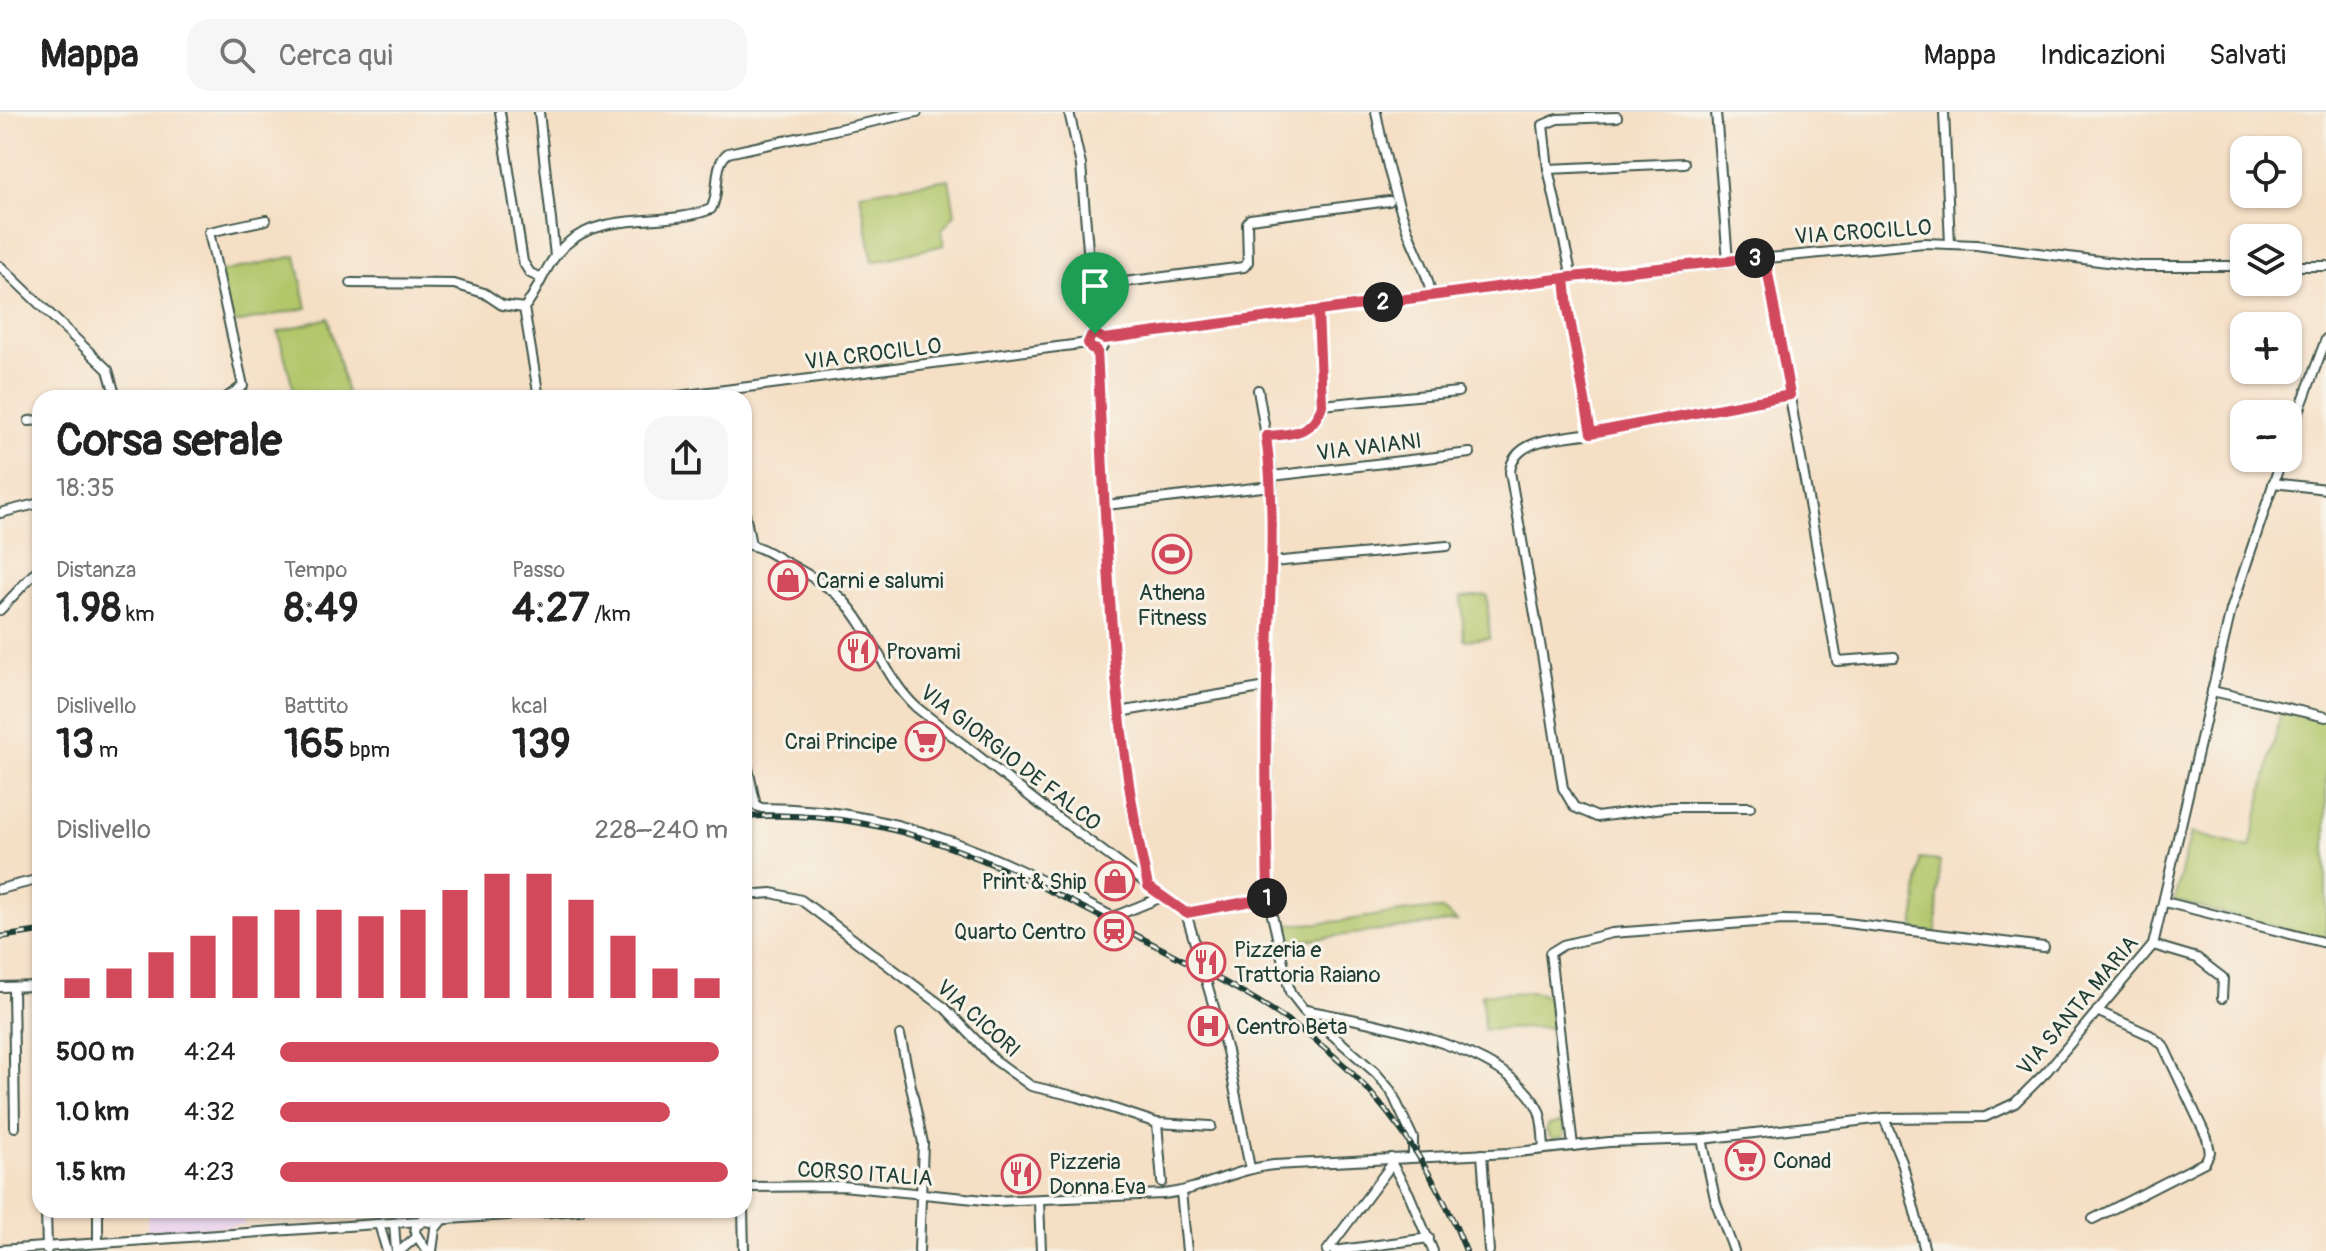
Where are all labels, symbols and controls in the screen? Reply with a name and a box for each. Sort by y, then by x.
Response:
search box [187,19,747,91]
text: Mappa [40,31,139,79]
icon: search [215,33,259,77]
text: Cerca qui [279,37,393,74]
text: Mappa [1923,38,1996,73]
text: Indicazioni [2040,38,2165,73]
text: Salvati [2209,38,2286,73]
map controls [2230,136,2302,472]
button: locate [2230,136,2302,208]
street label: VIA CROCILLO [1794,213,1933,251]
button: layers [2230,224,2302,296]
pin: 3 [1735,238,1775,278]
text: 3 [1749,244,1761,272]
pin [1061,252,1129,334]
icon: arrive [1073,264,1117,308]
pin: 2 [1363,282,1403,322]
text: 2 [1377,288,1389,316]
button: + [2230,312,2302,384]
street label: VIA CROCILLO [803,332,943,376]
button: − [2230,400,2302,472]
text: Corsa serale [56,414,282,469]
button: share [644,416,728,500]
street label: VIA VAIANI [1315,427,1423,467]
text: 18:35 [56,472,115,504]
sports icon: Athena Fitness [1151,533,1193,575]
text: Distanza [56,556,136,584]
text: Tempo [284,556,347,584]
text: Passo [512,556,565,584]
shop icon: Carni e salumi [767,559,809,601]
place label: Carni e salumi [816,567,944,595]
place label: Athena Fitness [1138,579,1207,632]
text: 1.98 [56,584,121,633]
text: 8:49 [284,584,359,633]
text: 4:27 [512,584,589,633]
text: km [121,600,155,628]
text: /km [589,600,631,628]
restaurant icon: Provami [837,630,879,672]
place label: Provami [886,638,961,666]
street label: VIA GIORGIO DE FALCO [914,678,1107,837]
text: Dislivello [56,692,136,720]
text: Battito [284,692,348,720]
text: kcal [512,692,548,720]
text: 13 [56,720,94,769]
text: 165 [284,720,345,769]
text: 139 [512,720,571,769]
supermarket icon: Crai Principe [904,720,946,762]
place label: Crai Principe [785,728,897,756]
text: m [94,736,118,764]
text: bpm [345,736,390,764]
text: Dislivello [56,814,151,846]
text: 228–240 m [594,814,728,846]
shop icon: Print & Ship [1094,860,1136,902]
place label: Print & Ship [982,868,1087,896]
pin: 1 [1247,878,1287,918]
text: 1 [1263,884,1271,912]
station icon: Quarto Centro [1093,910,1135,952]
place label: Quarto Centro [954,918,1086,946]
street label: VIA SANTA MARIA [2011,930,2145,1081]
place label: Pizzeria e Trattoria Raiano [1234,936,1381,989]
restaurant icon: Pizzeria e Trattoria Raiano [1185,941,1227,983]
street label: VIA CICORI [930,974,1026,1064]
hospital icon: Centro Beta [1187,1005,1229,1047]
place label: Centro Beta [1236,1013,1347,1041]
text: 500 m [56,1036,134,1068]
text: 4:24 [184,1036,236,1068]
text: 1.0 km [56,1096,129,1128]
text: 4:32 [184,1096,235,1128]
supermarket icon: Conad [1724,1139,1766,1181]
place label: Conad [1773,1147,1832,1175]
place label: Pizzeria Donna Eva [1049,1148,1146,1201]
restaurant icon: Pizzeria Donna Eva [1000,1153,1042,1195]
street label: CORSO ITALIA [796,1155,934,1193]
text: 1.5 km [56,1156,126,1188]
text: 4:23 [184,1156,234,1188]

